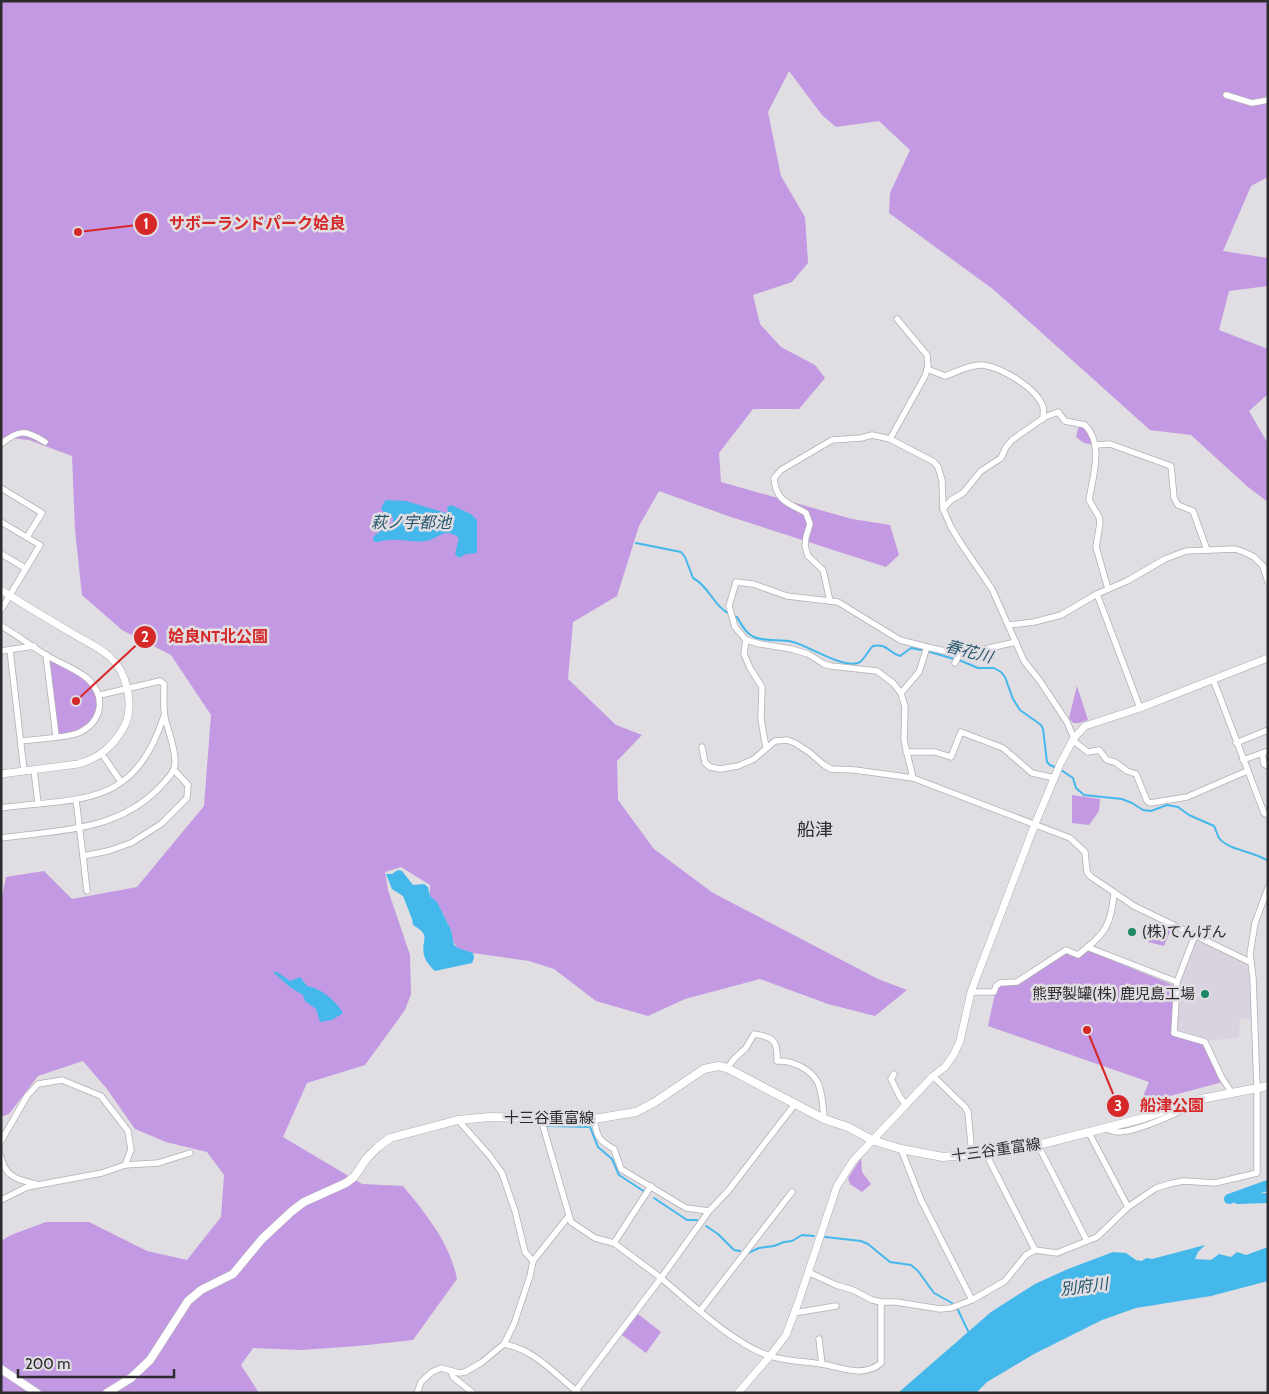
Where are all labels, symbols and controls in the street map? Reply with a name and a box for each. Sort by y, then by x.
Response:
callout: サボーランドパーク姶良 [134,208,355,239]
text: サボーランドパーク姶良 [169,214,345,233]
text: 1 [143,215,149,233]
water label: 萩ノ宇都池 [371,513,453,532]
callout: 姶良NT北公園 [133,621,278,652]
text: 姶良NT北公園 [168,627,268,646]
text: 2 [141,628,149,646]
water label: 春花川 [943,636,996,667]
district label: 船津 [797,819,833,841]
place label: (株)てんげん [1142,923,1226,941]
marker: (株)てんげん [1126,926,1138,938]
place label: 熊野製罐(株) 鹿児島工場 [1032,985,1195,1003]
marker: 熊野製罐(株) 鹿児島工場 [1199,988,1211,1000]
callout: 船津公園 [1105,1090,1214,1121]
text: 船津公園 [1140,1096,1204,1115]
text: 3 [1114,1097,1122,1115]
street label: 十三谷重富線 [504,1109,594,1127]
street label: 十三谷重富線 [950,1135,1042,1165]
water label: 別府川 [1059,1274,1111,1299]
scale bar [18,1346,174,1378]
text: 200 m [25,1355,70,1373]

